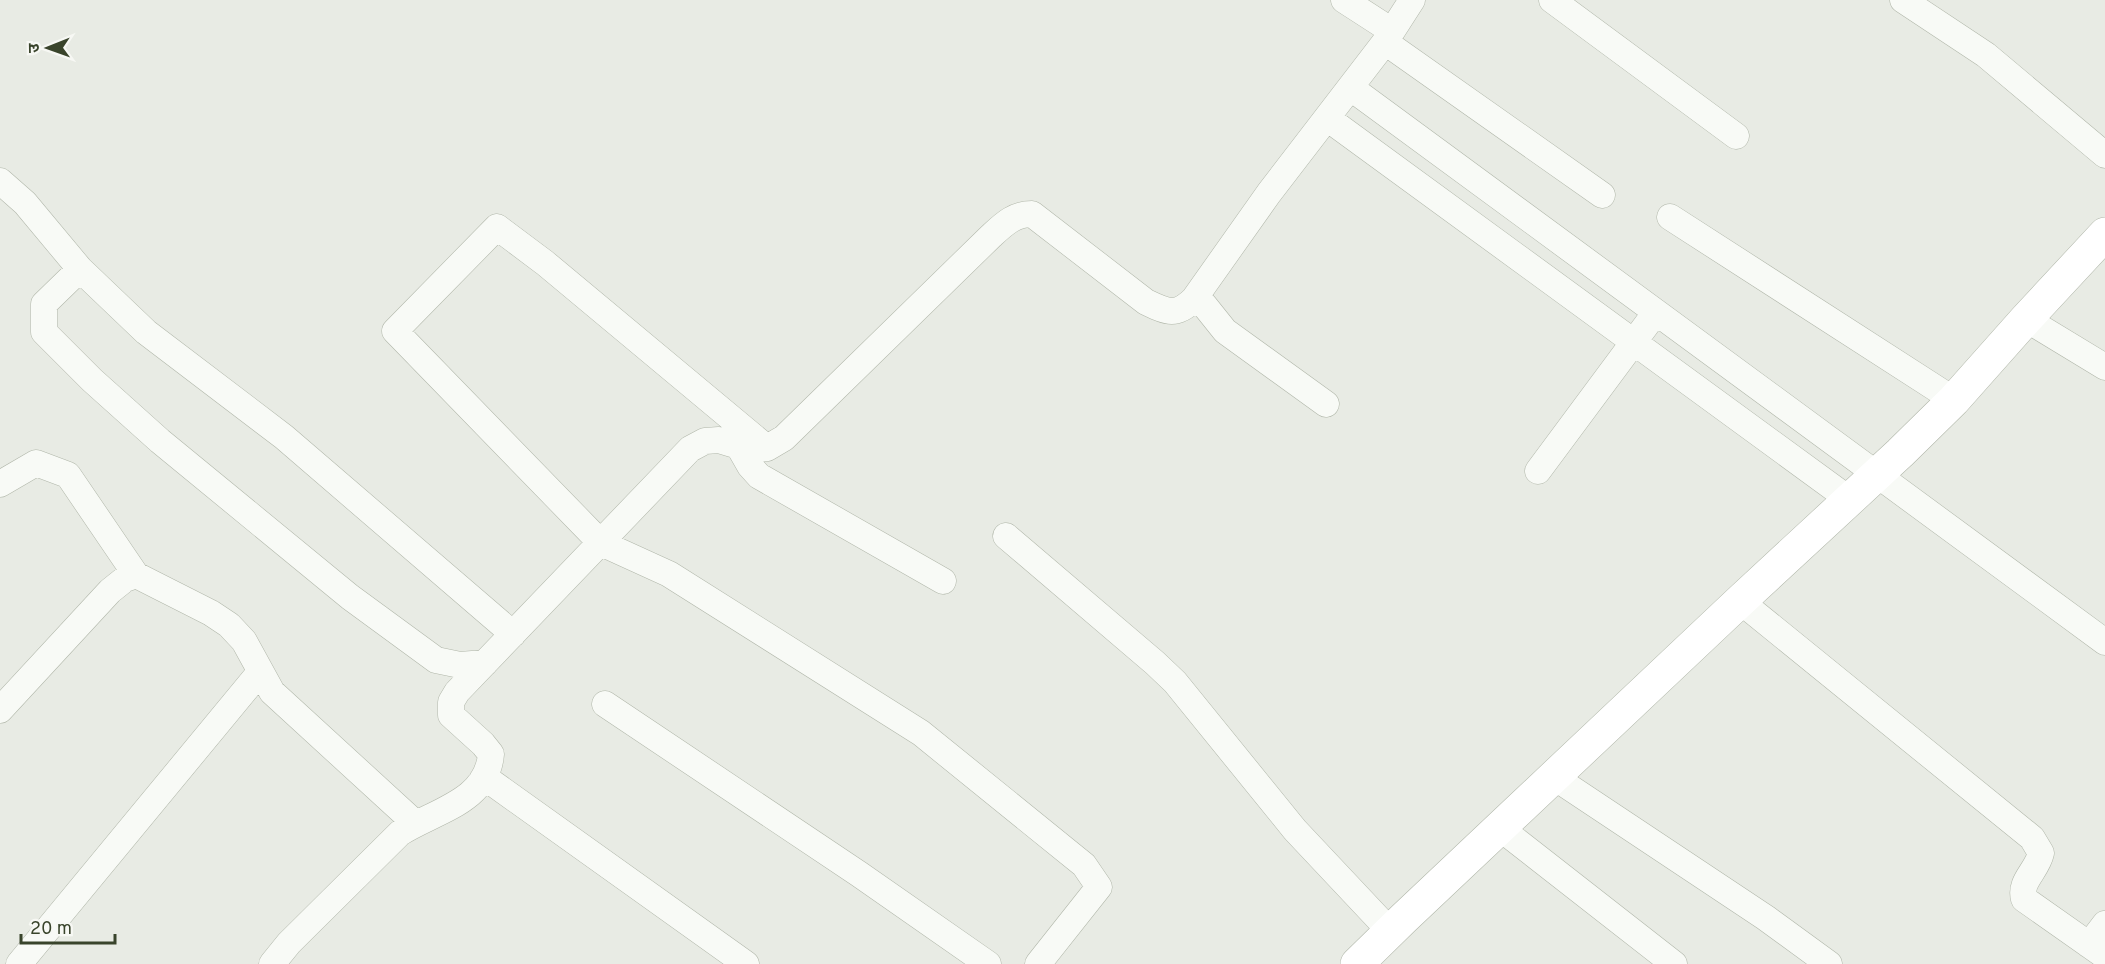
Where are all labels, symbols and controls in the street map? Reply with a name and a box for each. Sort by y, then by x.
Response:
north arrow [18,18,78,78]
text: उ [25,43,45,53]
scale bar [21,907,116,945]
text: 20 m [30,918,72,941]

